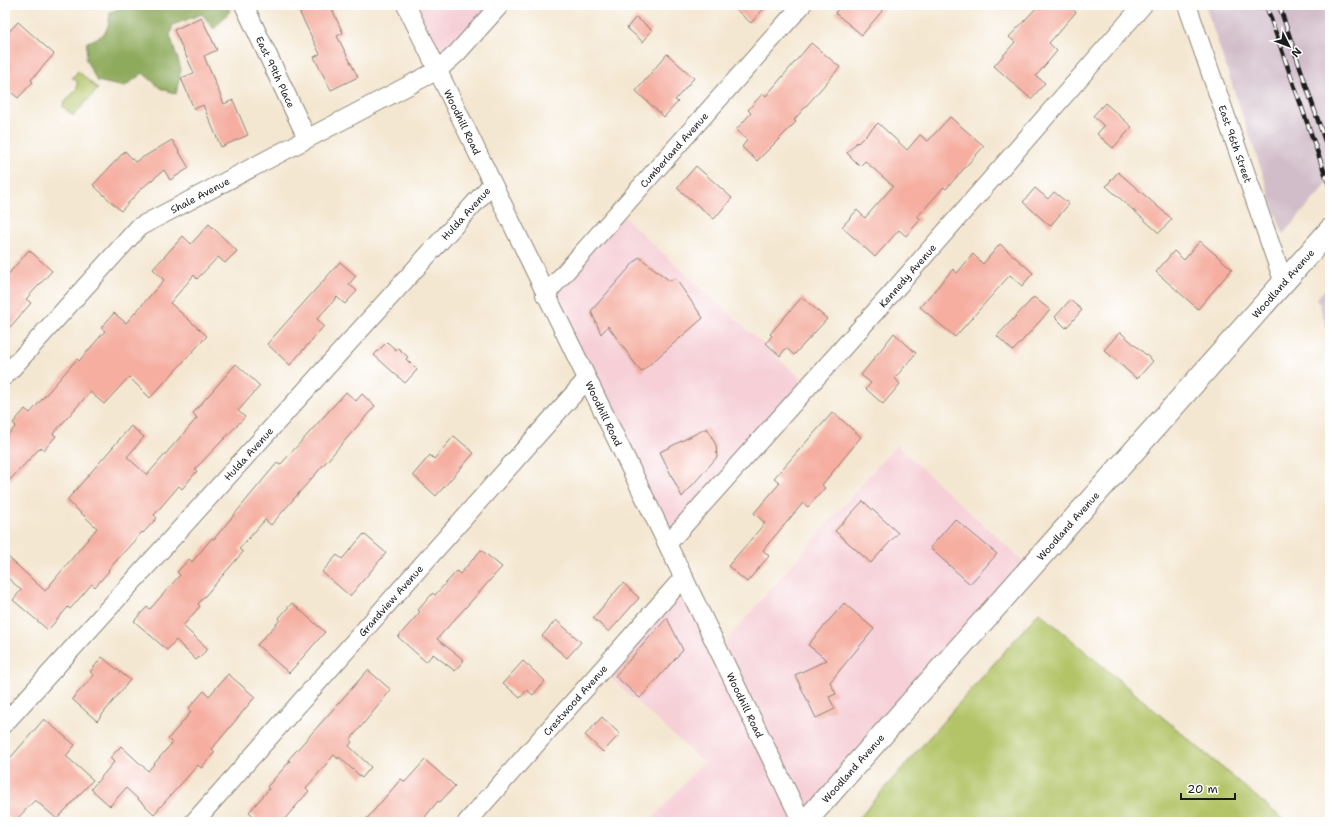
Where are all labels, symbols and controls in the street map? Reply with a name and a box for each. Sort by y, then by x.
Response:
north arrow [1269,26,1309,66]
street label: East 99th Place [253,34,298,110]
text: N [1287,44,1305,61]
street label: Woodhill Road [441,87,484,158]
street label: East 96th Street [1215,103,1255,185]
street label: Cumberland Avenue [637,109,711,191]
street label: Shale Avenue [168,174,232,216]
street label: Hulda Avenue [439,184,494,243]
street label: Kennedy Avenue [876,241,939,310]
street label: Woodland Avenue [1249,246,1317,321]
street label: Woodhill Road [582,379,625,449]
street label: Hulda Avenue [221,424,276,483]
street label: Woodland Avenue [1034,489,1102,563]
street label: Grandview Avenue [356,562,426,639]
street label: Crestwood Avenue [541,662,610,738]
street label: Woodhill Road [724,670,767,741]
street label: Woodland Avenue [819,731,887,806]
scale bar [1181,775,1235,801]
text: 20 m [1187,781,1218,797]

